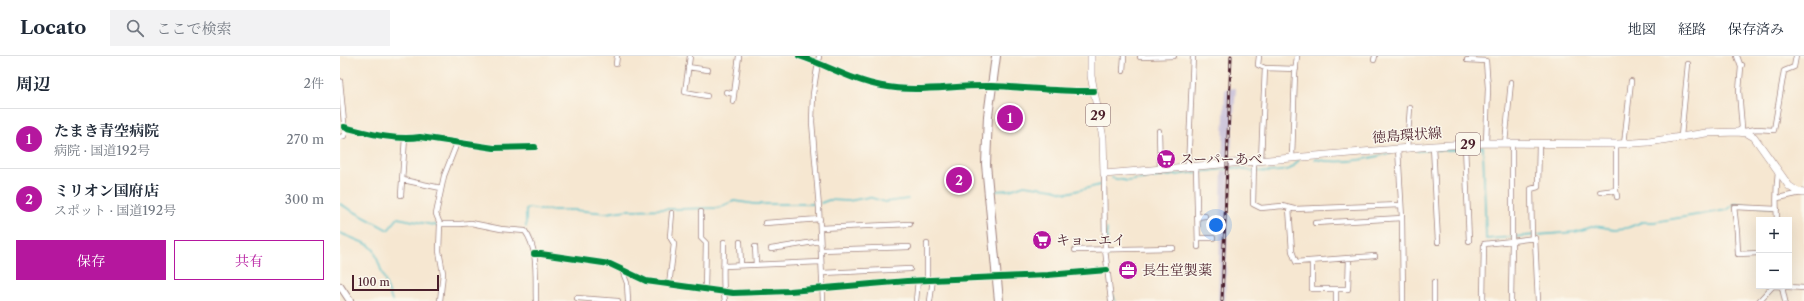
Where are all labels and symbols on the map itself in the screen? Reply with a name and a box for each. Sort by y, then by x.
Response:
pin: 1 [997,103,1023,133]
road number: 29 [1086,104,1110,126]
street label: 徳島環状線 [1371,124,1443,146]
road number: 29 [1456,133,1480,155]
supermarket icon: スーパーあべ [1155,148,1177,170]
place label: スーパーあべ [1180,150,1263,168]
pin: 2 [946,165,972,195]
your location [1206,215,1226,235]
supermarket icon: キョーエイ [1031,229,1053,251]
place label: キョーエイ [1056,231,1126,249]
office icon: 長生堂製薬 [1117,259,1139,281]
place label: 長生堂製薬 [1142,261,1212,279]
scale bar [352,273,439,292]

